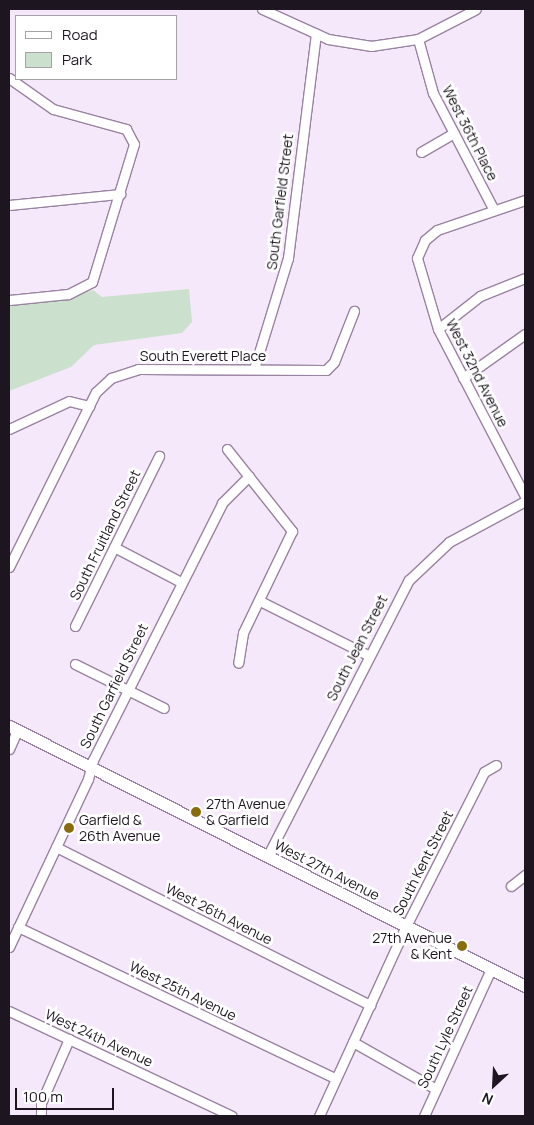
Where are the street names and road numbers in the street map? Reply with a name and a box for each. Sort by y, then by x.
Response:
street label: West 36th Place [439,83,501,183]
street label: South Garfield Street [263,133,297,271]
street label: West 32nd Avenue [442,316,512,430]
street label: South Everett Place [140,348,266,364]
street label: South Fruitland Street [66,467,144,603]
street label: South Jean Street [323,592,391,704]
street label: South Garfield Street [76,621,152,751]
street label: South Kent Street [389,808,457,918]
street label: West 27th Avenue [272,836,382,904]
street label: West 26th Avenue [163,880,275,948]
street label: West 25th Avenue [127,958,239,1024]
street label: South Lyle Street [414,983,476,1091]
street label: West 24th Avenue [43,1006,155,1070]

